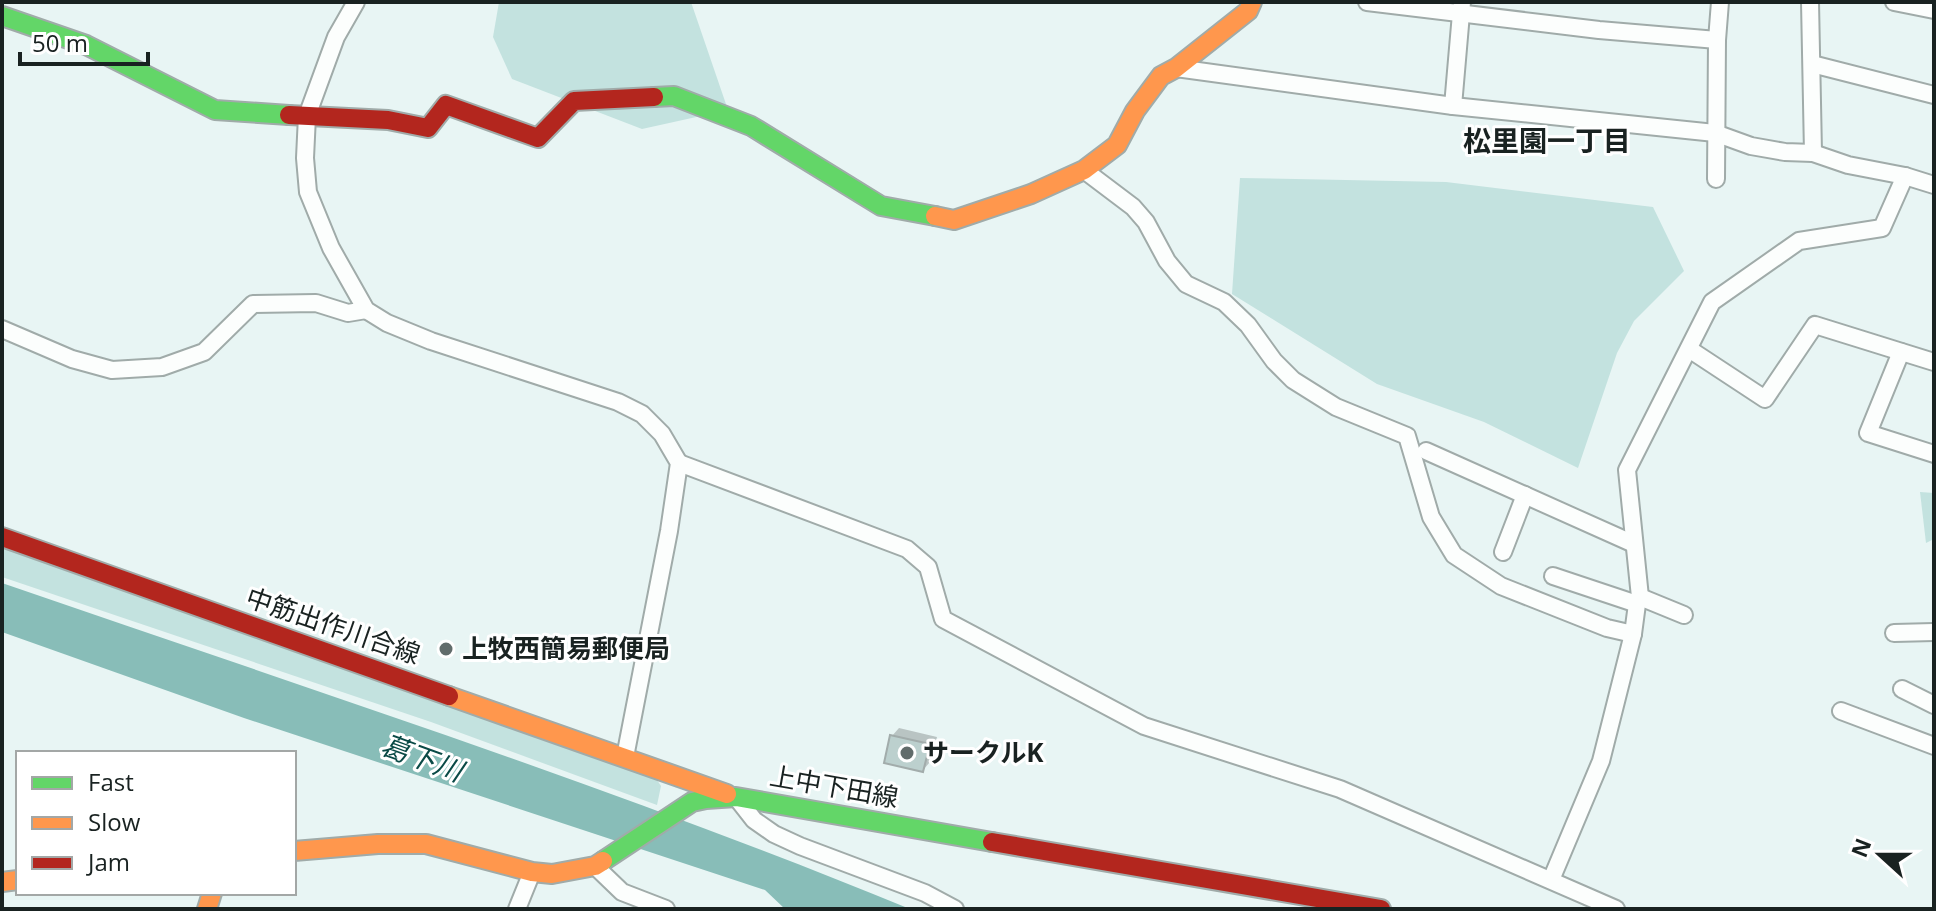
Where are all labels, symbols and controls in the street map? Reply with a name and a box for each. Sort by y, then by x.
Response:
scale bar [20,16,148,66]
text: 50 m [32,26,88,59]
district label: 松里園一丁目 [1463,121,1631,159]
street label: 中筋出作川合線 [241,578,425,672]
place label: 上牧西簡易郵便局 [462,630,670,666]
marker: 上牧西簡易郵便局 [437,640,455,658]
water label: 葛下川 [376,725,471,790]
place label: サークルK [923,734,1044,770]
marker: サークルK [898,744,916,762]
legend [16,751,296,895]
street label: 上中下田線 [767,757,901,815]
text: Fast [88,765,134,798]
text: Slow [88,805,141,838]
north arrow [1840,815,1920,895]
text: N [1843,834,1878,861]
text: Jam [86,845,130,878]

